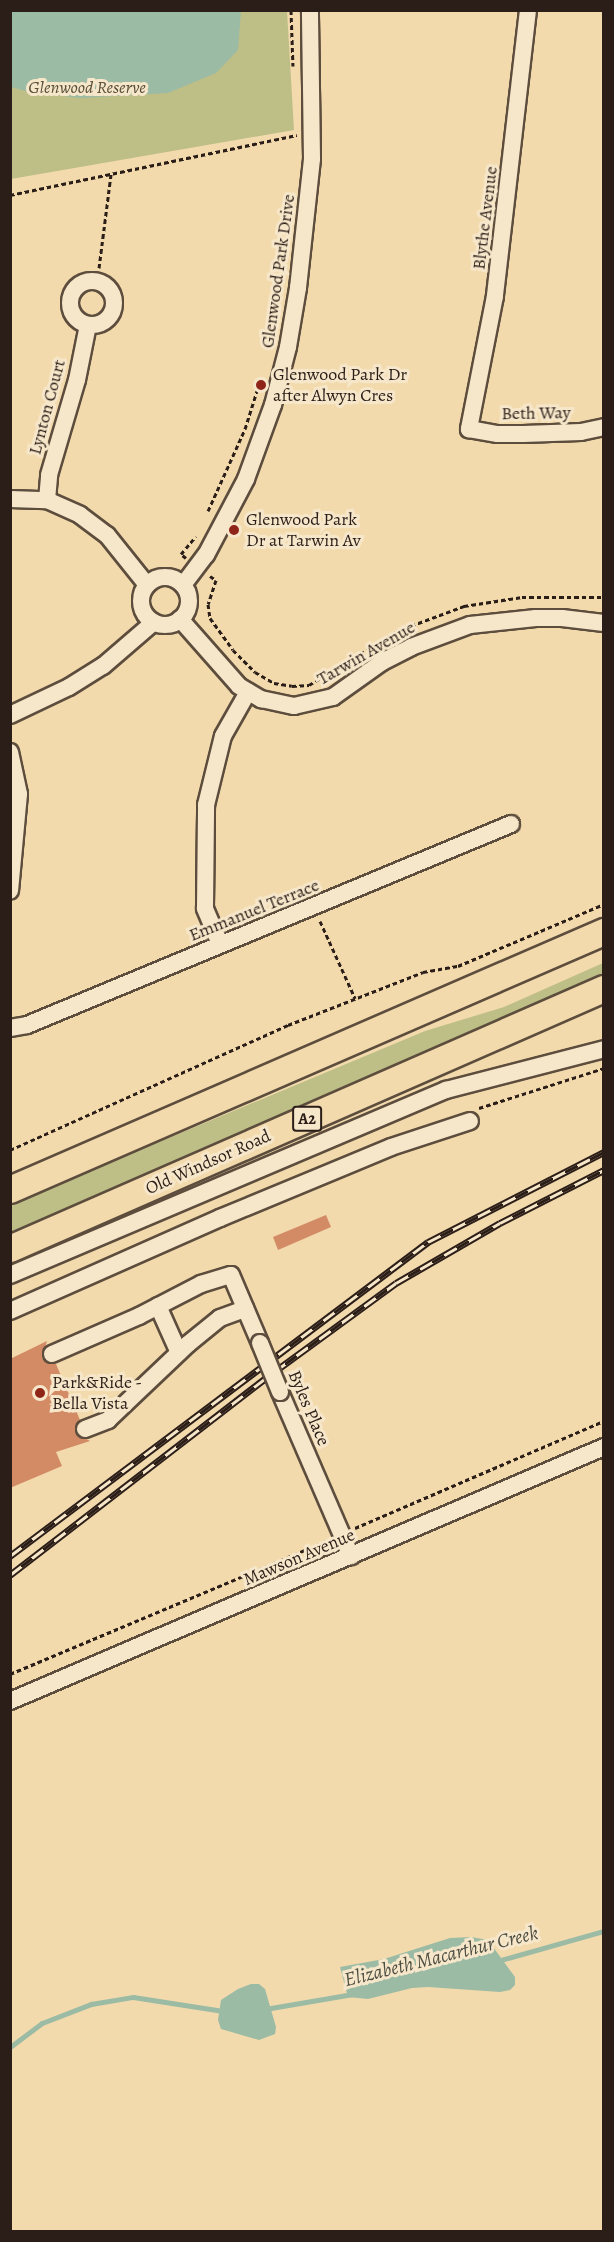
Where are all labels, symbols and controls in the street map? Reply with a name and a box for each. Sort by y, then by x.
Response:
park label: Glenwood Reserve [28,76,146,98]
street label: Blythe Avenue [468,165,502,271]
street label: Glenwood Park Drive [257,193,299,349]
street label: Lynton Court [24,357,70,457]
place label: Glenwood Park Dr after Alwyn Cres [273,364,407,406]
marker: Glenwood Park Dr after Alwyn Cres [254,378,268,392]
street label: Beth Way [501,402,571,424]
place label: Glenwood Park Dr at Tarwin Av [246,509,361,552]
marker: Glenwood Park Dr at Tarwin Av [227,523,241,537]
street label: Tarwin Avenue [313,616,419,690]
street label: Emmanuel Terrace [186,874,322,946]
road number: A2 [292,1106,322,1132]
street label: Old Windsor Road [142,1125,274,1199]
street label: Byles Place [283,1367,335,1449]
place label: Park&Ride - Bella Vista [52,1372,142,1414]
marker: Park&Ride - Bella Vista [33,1386,47,1400]
street label: Mawson Avenue [240,1524,358,1590]
water label: Elizabeth Macarthur Creek [342,1920,540,1992]

